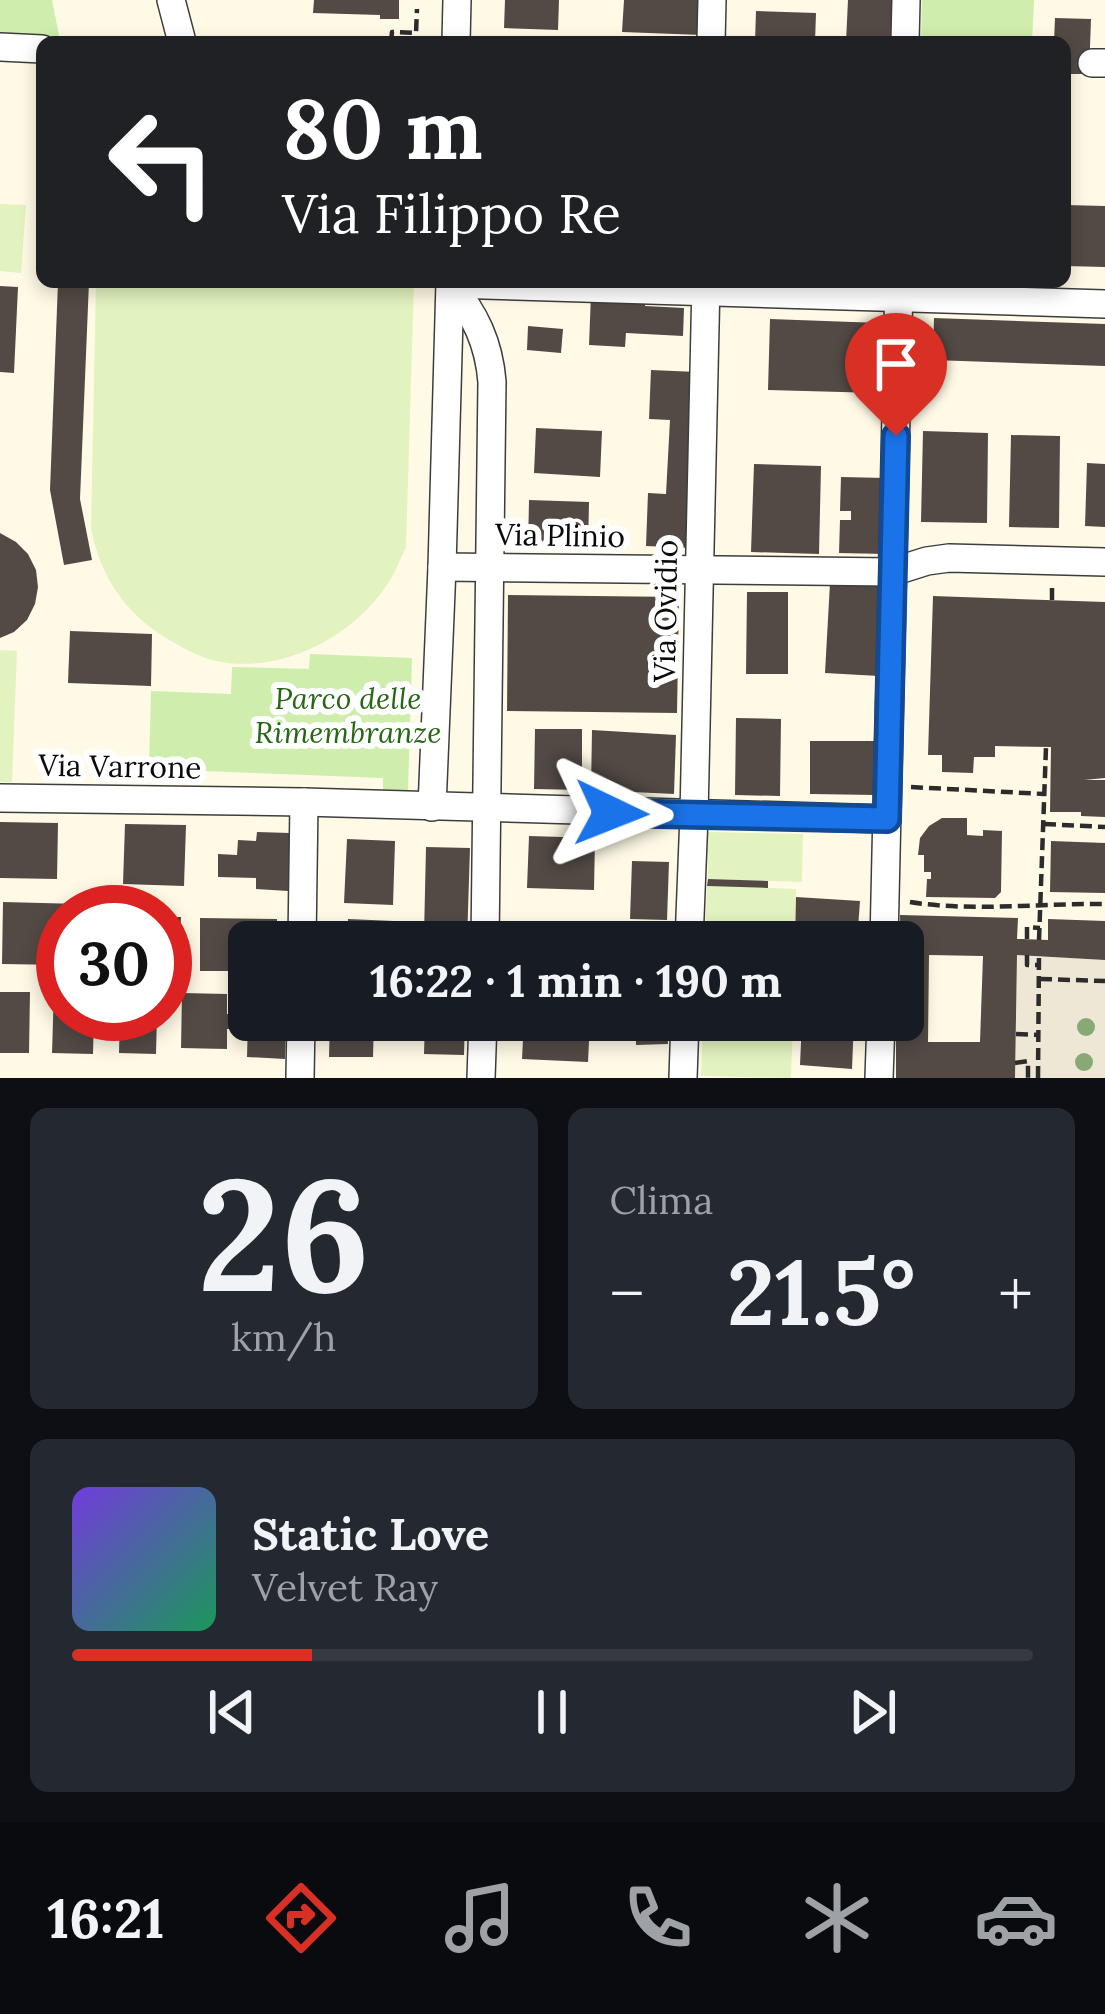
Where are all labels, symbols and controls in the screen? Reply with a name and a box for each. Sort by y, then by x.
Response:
text: 80 m [282,74,483,182]
icon: left [84,84,240,240]
text: Via Filippo Re [282,179,621,248]
pin [845,313,947,436]
icon: arrive [863,331,929,397]
street label: Via Plinio [494,515,625,555]
street label: Via Ovidio [645,540,685,683]
park label: Parco delle Rimembranze [254,679,442,751]
street label: Via Varrone [37,746,202,786]
position arrow [548,750,674,876]
speed limit sign: 30 [36,885,192,1041]
text: 16:22 · 1 min · 190 m [370,952,782,1009]
text: 26 [197,1134,370,1334]
text: Clima [610,1175,713,1225]
text: 21.5° [727,1234,915,1350]
text: − [610,1251,644,1335]
text: + [998,1251,1033,1335]
text: km/h [231,1312,336,1362]
text: Static Love [252,1505,489,1562]
text: Velvet Ray [252,1562,438,1612]
icon: previous [199,1679,265,1745]
icon: pause [519,1679,585,1745]
icon: next [840,1679,906,1745]
icon: directions [259,1876,343,1960]
icon: music [438,1876,522,1960]
icon: phone [616,1876,700,1960]
icon: climate [795,1876,879,1960]
icon: car [974,1876,1058,1960]
text: 16:21 [47,1884,165,1953]

